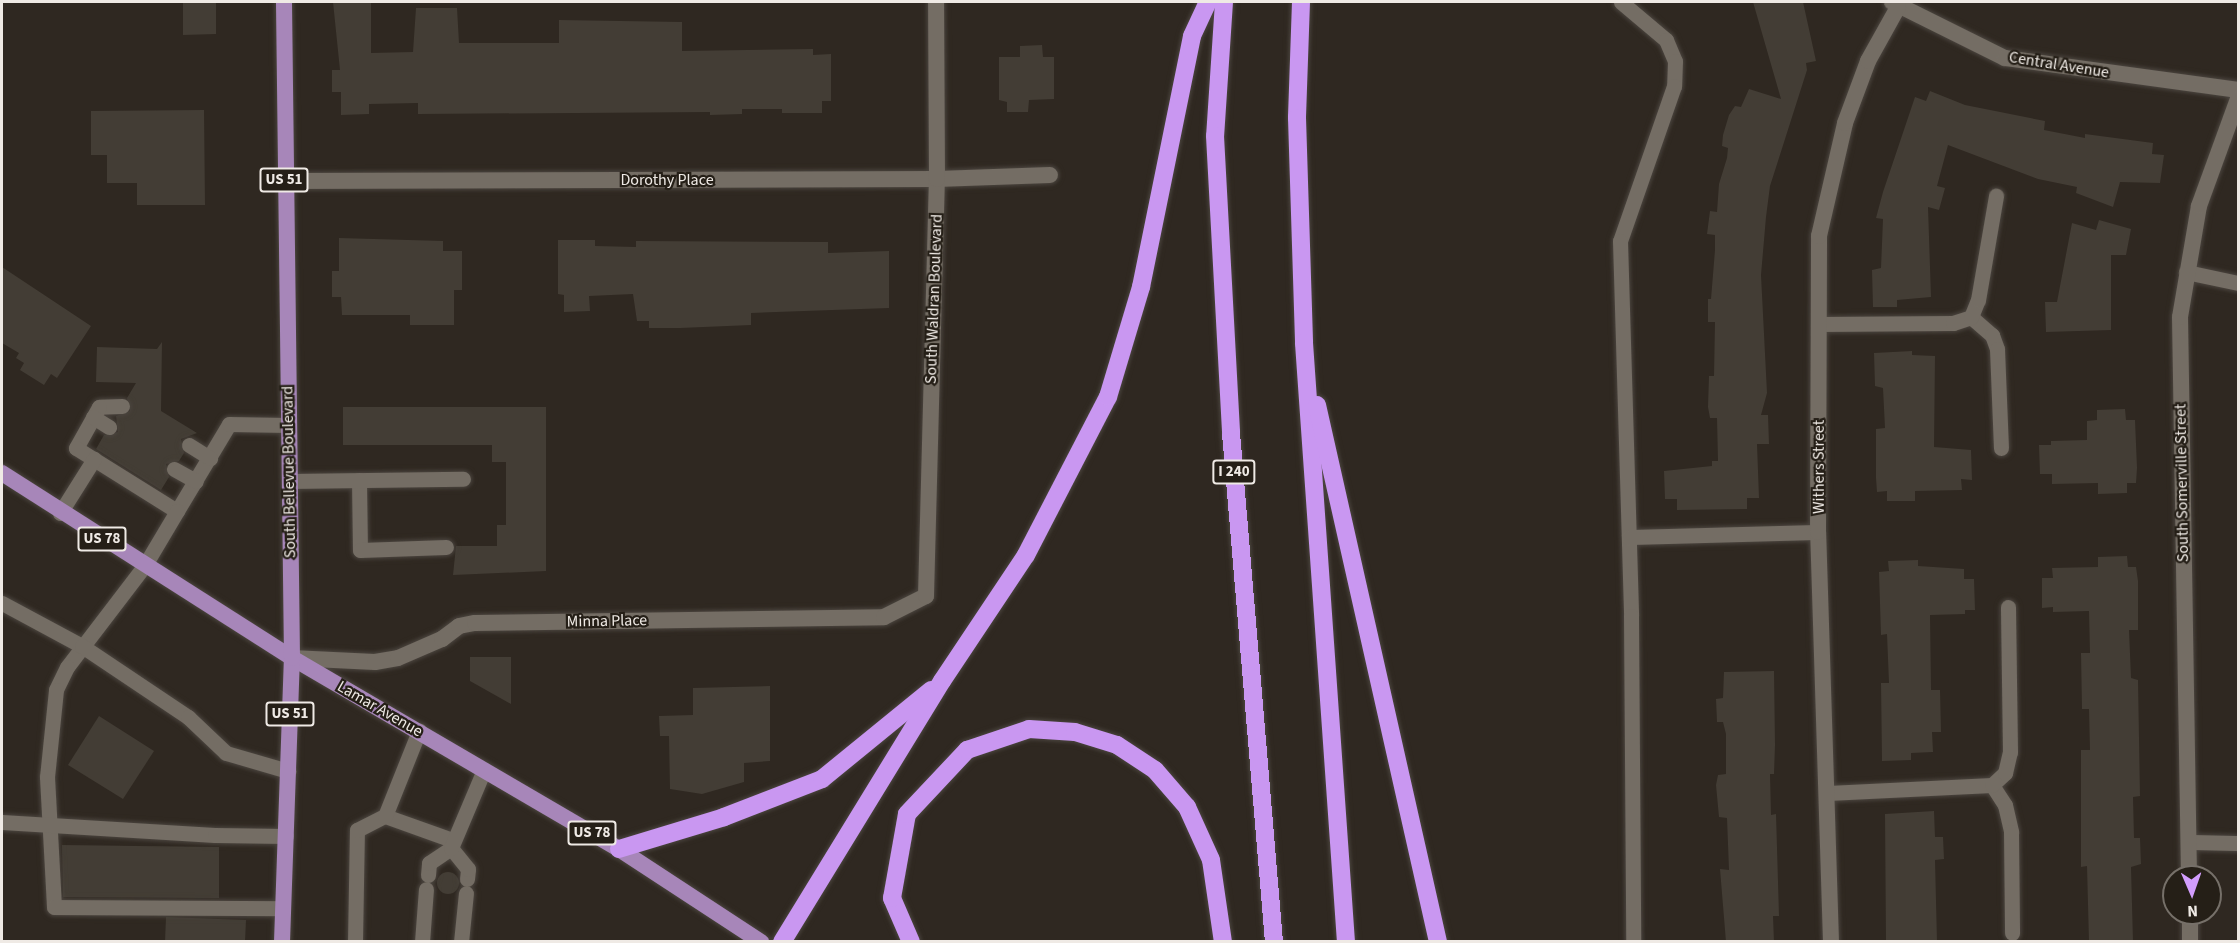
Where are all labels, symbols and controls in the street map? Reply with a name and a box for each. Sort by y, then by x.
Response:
street label: Central Avenue [2008,48,2110,82]
road number: US 51 [258,168,310,192]
street label: Dorothy Place [620,170,714,190]
street label: South Waldran Boulevard [921,214,947,384]
street label: South Bellevue Boulevard [278,386,300,558]
street label: South Somerville Street [2171,404,2193,562]
street label: Withers Street [1809,420,1829,514]
road number: I 240 [1212,460,1256,484]
road number: US 78 [76,527,128,551]
street label: Minna Place [567,611,647,631]
street label: Lamar Avenue [334,677,426,741]
road number: US 51 [264,702,316,726]
road number: US 78 [566,821,618,845]
north arrow [2162,865,2222,925]
text: N [2187,900,2198,922]

